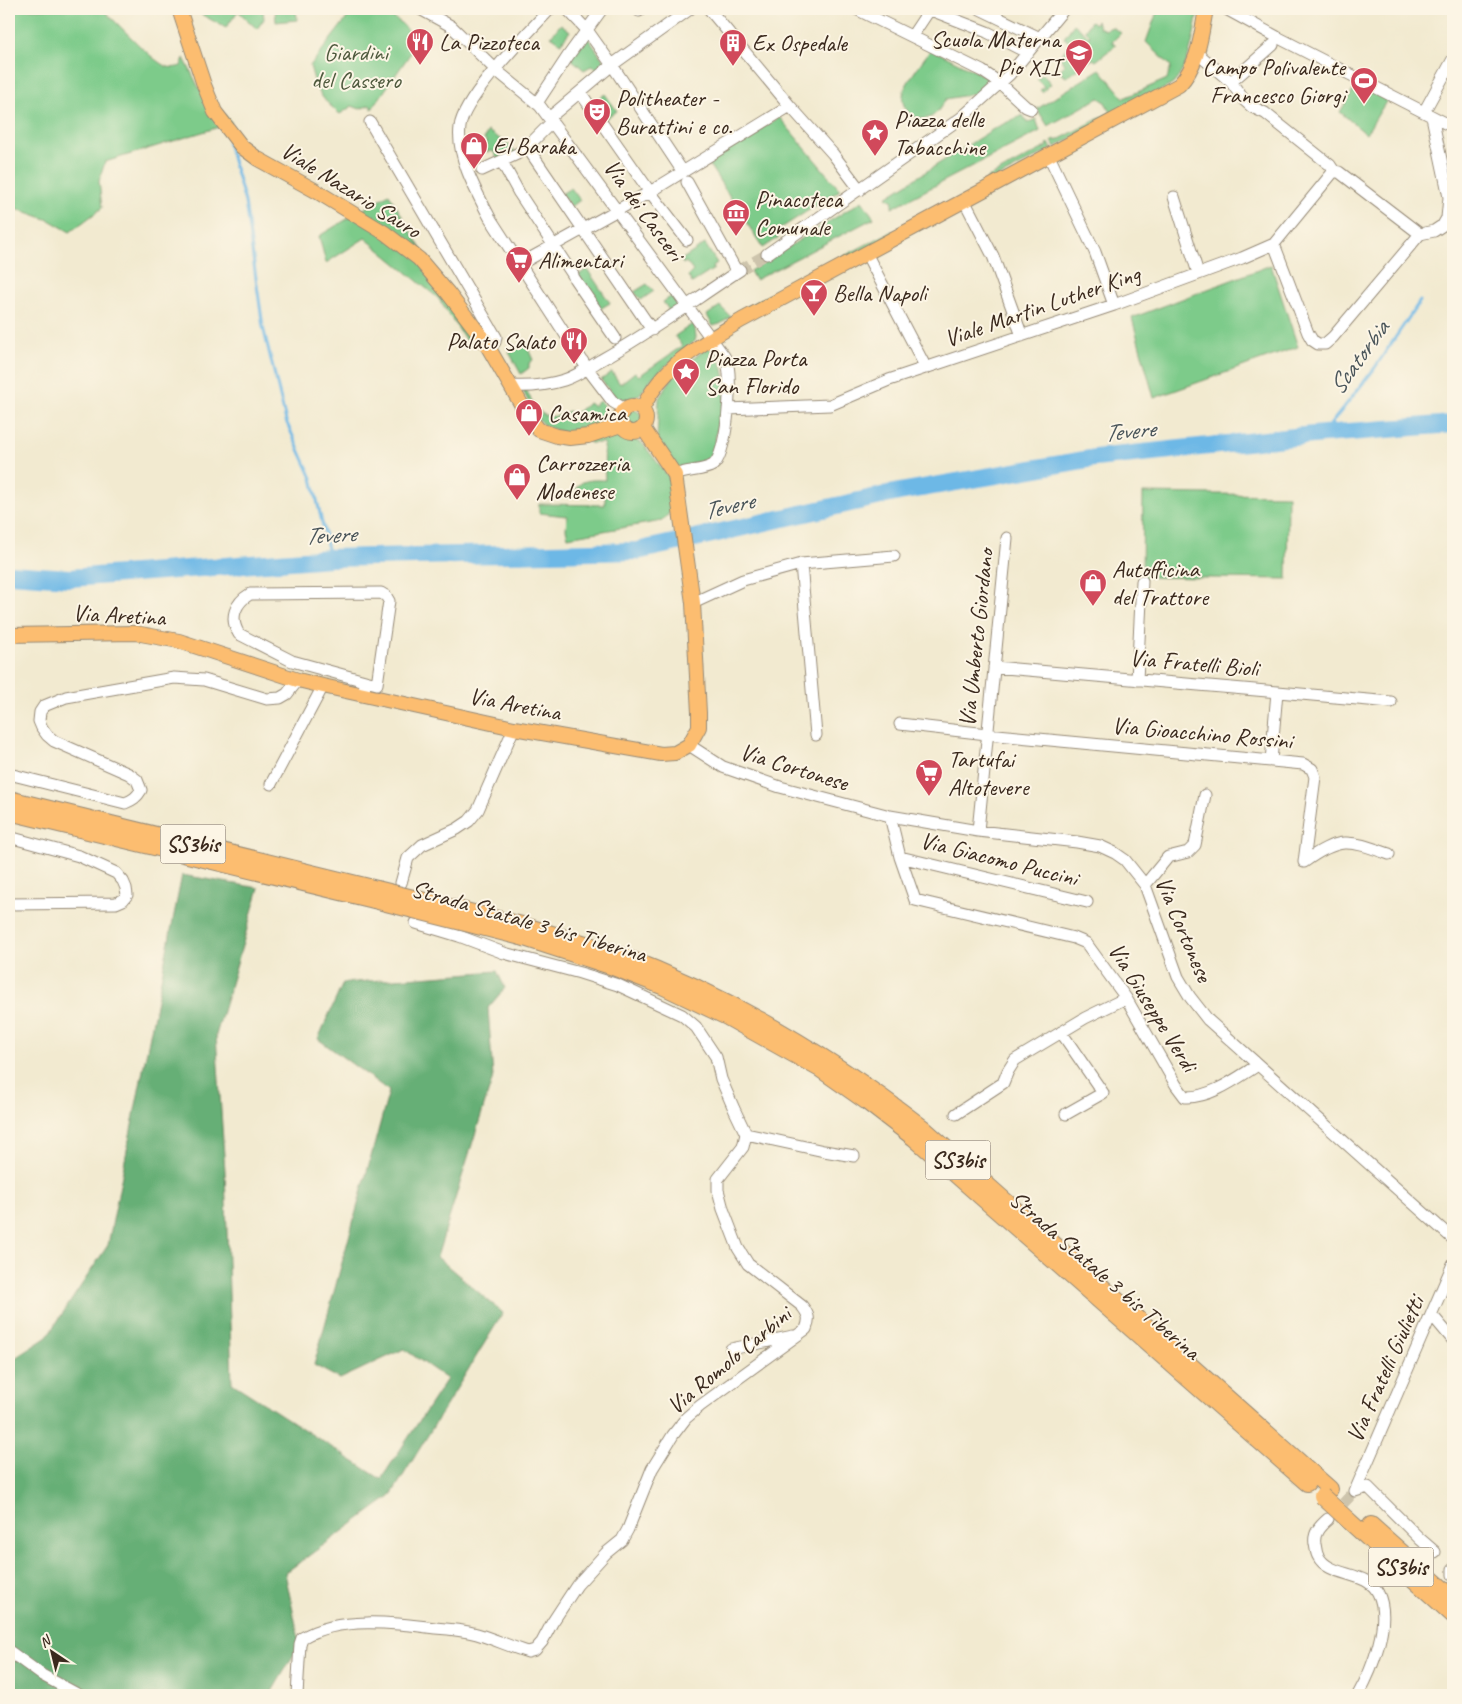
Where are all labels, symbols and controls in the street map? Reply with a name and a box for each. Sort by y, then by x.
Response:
place label: Scuola Materna Pio XII [930,24,1065,82]
restaurant icon: La Pizzoteca [405,27,435,66]
place label: La Pizzoteca [439,27,540,57]
building icon: Ex Ospedale [718,28,748,67]
place label: Ex Ospedale [752,28,849,58]
park label: Giardini del Cassero [311,37,402,95]
school or university icon: Scuola Materna Pio XII [1064,38,1094,77]
place label: Campo Polivalente Francesco Giorgi [1202,52,1349,110]
sports icon: Campo Polivalente Francesco Giorgi [1349,66,1379,105]
place label: Politheater - Burattini e co. [616,83,733,141]
theatre icon: Politheater - Burattini e co. [582,97,612,136]
place label: Piazza delle Tabacchine [894,104,987,162]
place icon: Piazza delle Tabacchine [860,118,890,157]
shop icon: El Baraka [459,131,489,170]
place label: El Baraka [493,131,578,161]
street label: Viale Nazario Sauro [275,135,428,246]
street label: Via dei Casceri [597,153,692,269]
place label: Pinacoteca Comunale [755,184,843,242]
museum icon: Pinacoteca Comunale [721,198,751,237]
supermarket icon: Alimentari [504,245,534,284]
place label: Alimentari [538,245,625,275]
street label: Viale Martin Luther King [940,258,1145,354]
bar icon: Bella Napoli [799,278,829,317]
place label: Bella Napoli [833,278,929,308]
water label: Scatorbia [1321,313,1398,401]
place label: Palato Salato [446,326,557,356]
restaurant icon: Palato Salato [559,326,589,365]
place label: Piazza Porta San Florido [705,343,808,401]
place icon: Piazza Porta San Florido [671,357,701,396]
shop icon: Casamica [514,398,544,437]
place label: Casamica [548,398,628,428]
water label: Tevere [1102,412,1160,450]
place label: Carrozzeria Modenese [536,448,631,506]
shop icon: Carrozzeria Modenese [502,462,532,501]
water label: Tevere [700,484,760,527]
water label: Tevere [304,517,360,552]
street label: Via Umberto Giordano [952,545,1001,729]
place label: Autofficina del Trattore [1112,554,1210,612]
shop icon: Autofficina del Trattore [1078,568,1108,607]
street label: Via Aretina [72,598,167,632]
street label: Via Fratelli Bioli [1128,642,1262,684]
street label: Via Aretina [467,680,565,728]
street label: Via Gioacchino Rossini [1111,710,1296,756]
street label: Via Cortonese [736,736,854,798]
place label: Tartufai Altotevere [948,744,1031,802]
supermarket icon: Tartufai Altotevere [914,758,944,797]
road number: SS3bis [160,824,226,864]
street label: Via Giacomo Puccini [917,825,1084,894]
street label: Via Cortonese [1148,872,1220,988]
street label: Strada Statale 3 bis Tiberina [408,873,651,969]
street label: Via Giuseppe Verdi [1102,937,1206,1079]
road number: SS3bis [926,1140,990,1180]
street label: Strada Statale 3 bis Tiberina [1003,1184,1208,1367]
street label: Via Fratelli Giulietti [1339,1289,1432,1447]
street label: Via Romolo Carbini [661,1298,799,1421]
road number: SS3bis [1368,1548,1434,1586]
north arrow [28,1626,78,1676]
text: N [36,1631,55,1651]

